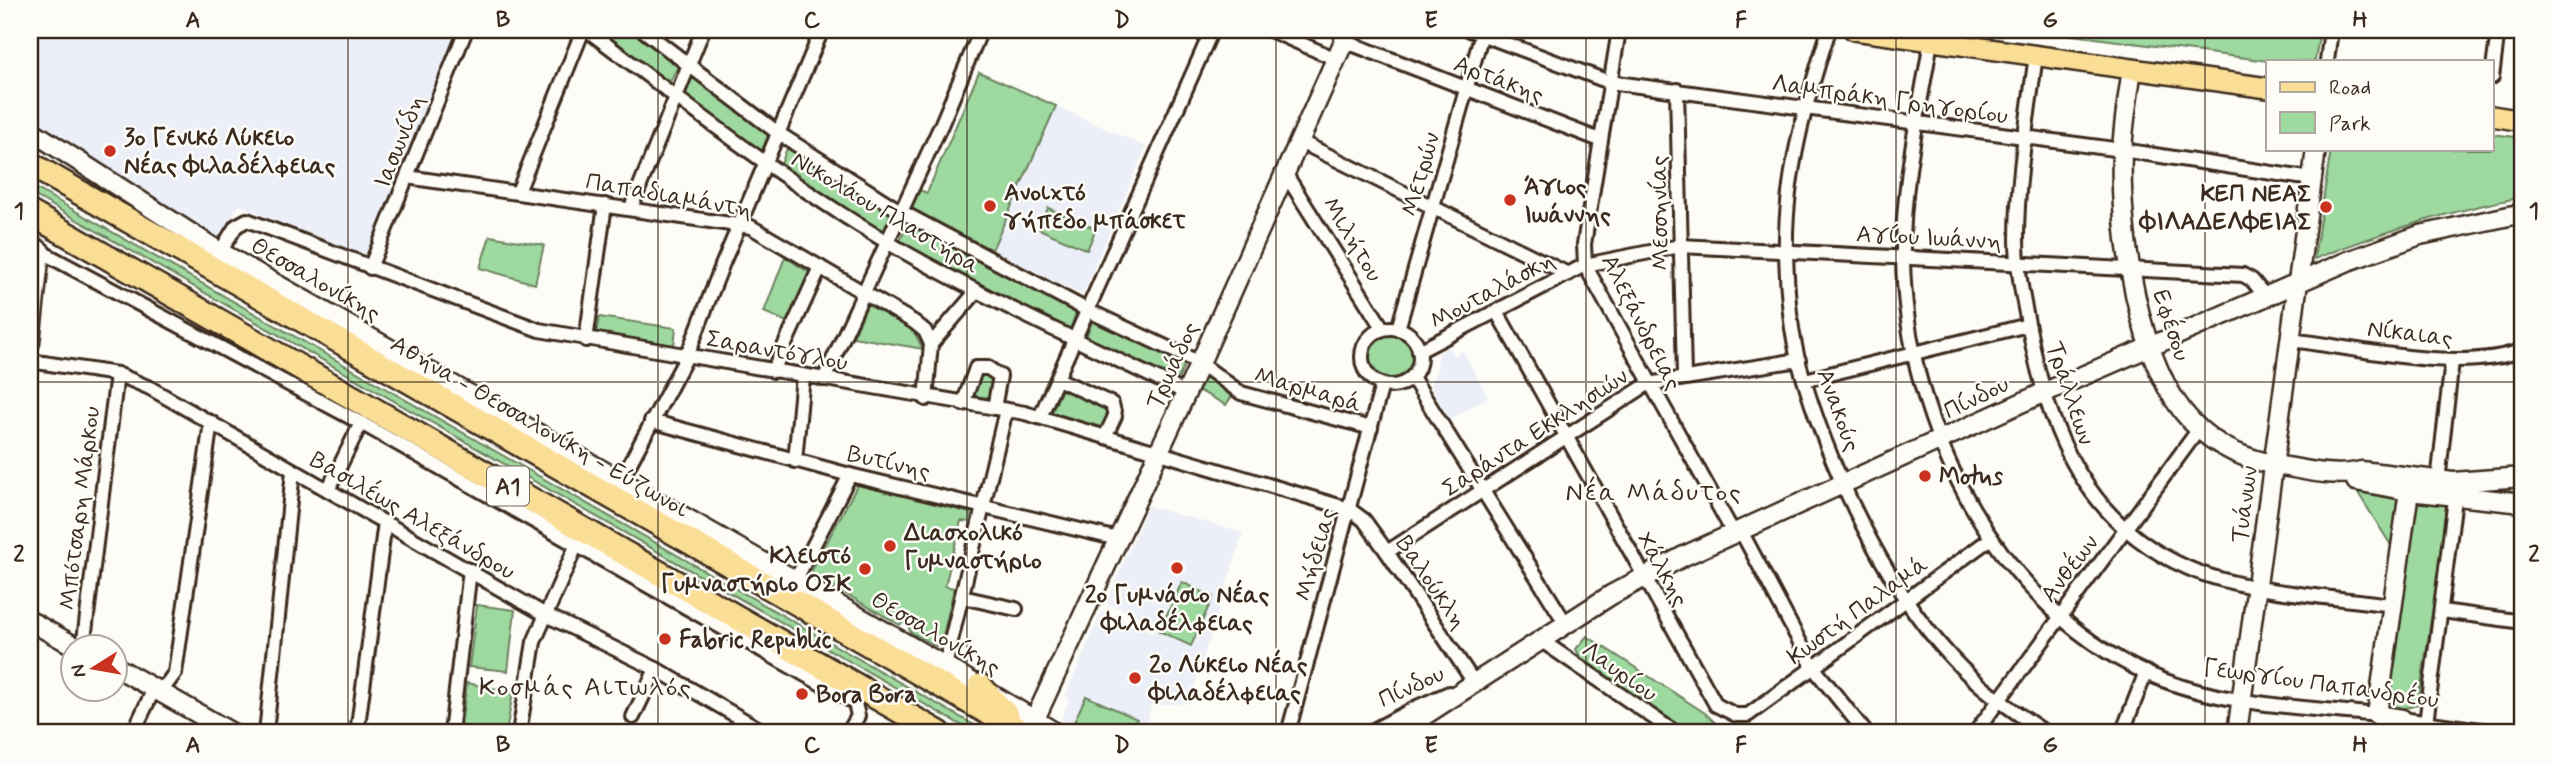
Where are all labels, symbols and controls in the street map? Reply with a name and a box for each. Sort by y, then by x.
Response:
text: A [185,6,201,36]
text: B [496,6,511,36]
text: C [804,6,821,36]
text: D [1114,6,1130,36]
text: E [1424,6,1438,36]
text: F [1735,6,1747,36]
text: G [2042,6,2058,36]
text: H [2352,6,2368,36]
street label: Αρτάκης [1449,49,1548,112]
legend [2266,60,2494,150]
street label: Λαμπράκη Γρηγορίου [1770,69,2010,132]
text: Road [2329,74,2371,102]
street label: Ιασωνίδη [368,90,433,193]
text: Park [2329,110,2371,138]
place label: 3ο Γενικό Λύκειο Νέας Φιλαδέλφειας [124,123,336,182]
street label: Μετρών [1395,129,1448,220]
marker: 3ο Γενικό Λύκειο Νέας Φιλαδέλφειας [102,143,118,159]
street label: Νικολάου Πλαστήρα [785,145,985,282]
street label: Μεσσηνίας [1644,155,1677,271]
street label: Παπαδιαμάντη [583,167,754,226]
place label: Άγιος Ιωάννης [1524,172,1611,231]
place label: Ανοιχτό γήπεδο μπάσκετ [1003,178,1186,237]
place label: ΚΕΠ ΝΕΑΣ ΦΙΛΑΔΕΛΦΕΙΑΣ [2138,179,2312,238]
street label: Μιλήτου [1314,192,1389,288]
marker: Άγιος Ιωάννης [1502,192,1518,208]
text: 1 [14,197,24,227]
text: 1 [2529,197,2539,227]
marker: Ανοιχτό γήπεδο μπάσκετ [982,198,998,214]
marker: ΚΕΠ ΝΕΑΣ ΦΙΛΑΔΕΛΦΕΙΑΣ [2318,199,2334,215]
street label: Αγίου Ιωάννη [1855,219,2002,258]
street label: Θεσσαλονίκης [245,231,386,330]
street label: Μουταλάσκη [1425,245,1561,337]
street label: Αλεξάνδρειας [1593,250,1688,396]
street label: Εφέσου [2144,285,2198,365]
street label: Νίκαιας [2365,314,2454,355]
street label: Τρωάδος [1140,317,1207,414]
street label: Σαραντόγλου [704,324,850,379]
street label: Αθήνα - Θεσσαλονίκη - Εύζωνοι [385,329,694,526]
street label: Τράλλεων [2038,338,2101,449]
street label: Μαρμαρά [1250,360,1365,420]
street label: Σαράντα Εκκλησιών [1437,362,1635,505]
street label: Ανακούς [1808,365,1867,456]
street label: Πίνδου [1939,369,2015,427]
street label: Μπότσαρη Μάρκου [53,404,108,612]
street label: Βυτίνης [844,439,933,488]
street label: Βασιλέως Αλεξάνδρου [304,444,521,588]
place label: Motus [1939,462,2003,493]
street label: Τυάνων [2225,464,2266,545]
road number: Α1 [487,466,529,506]
marker: Motus [1917,468,1933,484]
district label: Νέα Μάδυτος [1565,476,1743,510]
street label: Μήδειας [1288,504,1345,605]
place label: Διασχολικό Γυμναστήριο [903,518,1042,577]
street label: Χάλκης [1629,527,1695,613]
street label: Ανθέων [2033,528,2106,609]
street label: Βαλούκλη [1388,530,1473,636]
marker: Διασχολικό Γυμναστήριο [882,538,898,554]
text: 2 [13,540,25,570]
text: 2 [2528,540,2540,570]
place label: Κλειστό Γυμναστήριο ΟΣΚ [661,541,852,600]
street label: Κωστή Παλαμά [1781,550,1934,673]
marker: 2ο Γυμνάσιο Νέας Φιλαδέλφειας [1169,560,1185,576]
marker: Κλειστό Γυμναστήριο ΟΣΚ [857,561,873,577]
place label: 2ο Γυμνάσιο Νέας Φιλαδέλφειας [1085,579,1270,639]
street label: Θεσσαλονίκης [865,585,1006,684]
place label: Fabric Republic [679,625,832,656]
marker: Fabric Republic [657,631,673,647]
north arrow [60,634,130,704]
street label: Λαυρίου [1575,635,1663,710]
place label: 2ο Λύκειο Νέας Φιλαδέλφειας [1147,649,1308,709]
street label: Γεωργίου Παπανδρέου [2201,652,2441,716]
street label: Πίνδου [1374,659,1450,716]
text: N [65,662,92,680]
marker: 2ο Λύκειο Νέας Φιλαδέλφειας [1127,670,1143,686]
district label: Κοσμάς Αιτωλός [479,671,693,705]
place label: Bora Bora [816,680,916,711]
marker: Bora Bora [794,686,810,702]
text: A [185,731,201,761]
text: B [496,731,511,761]
text: C [804,731,821,761]
text: D [1114,731,1130,761]
text: E [1424,731,1438,761]
text: F [1735,731,1747,761]
text: G [2042,731,2058,761]
text: H [2352,731,2368,761]

